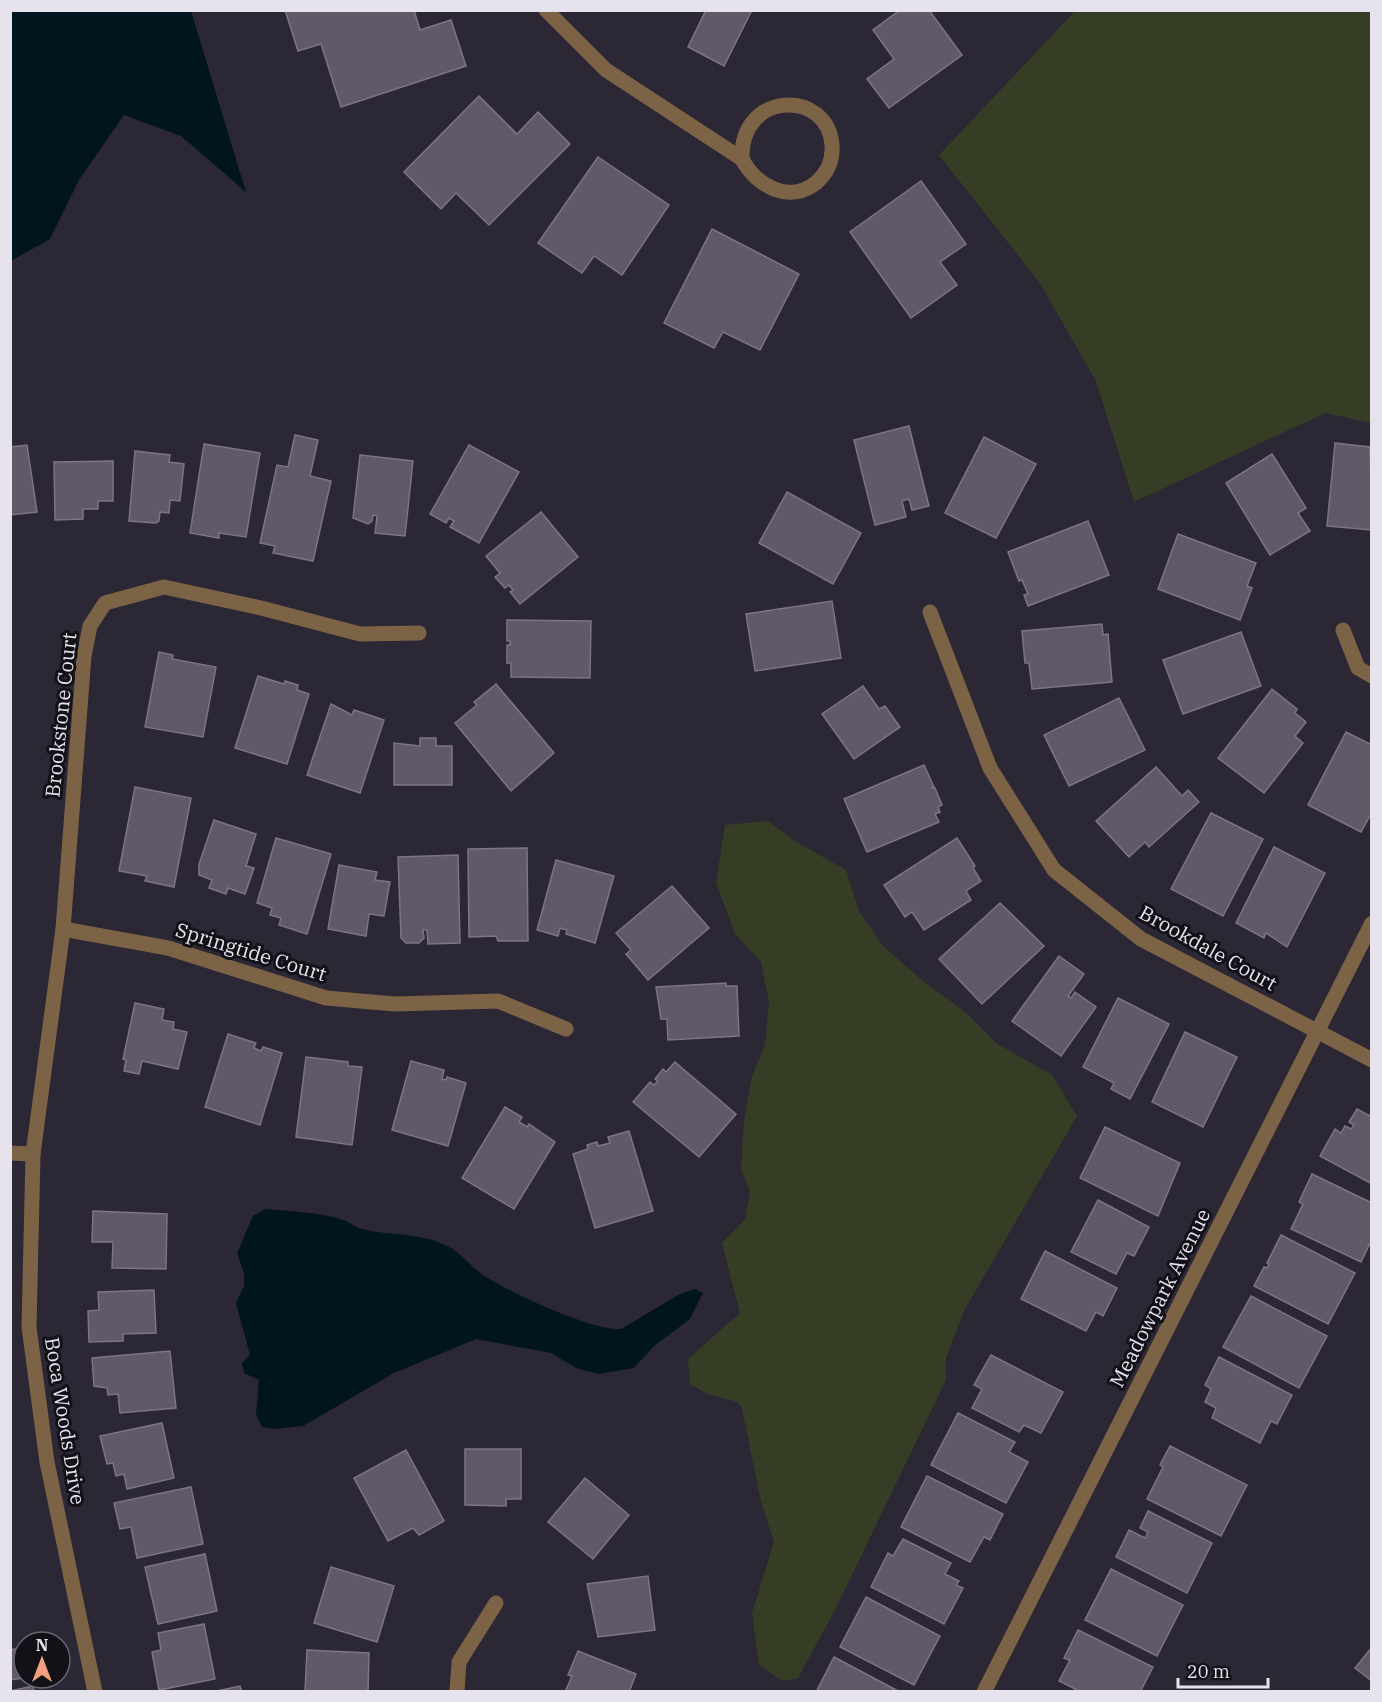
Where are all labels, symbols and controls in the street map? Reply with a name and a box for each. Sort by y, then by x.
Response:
street label: Brookstone Court [38,631,83,799]
street label: Brookdale Court [1135,899,1282,997]
street label: Springtide Court [173,916,330,987]
street label: Meadowpark Avenue [1103,1204,1216,1392]
street label: Boca Woods Drive [39,1335,92,1507]
north arrow [12,1630,72,1690]
text: N [36,1635,48,1655]
scale bar [1178,1651,1268,1689]
text: 20 m [1187,1660,1230,1683]

